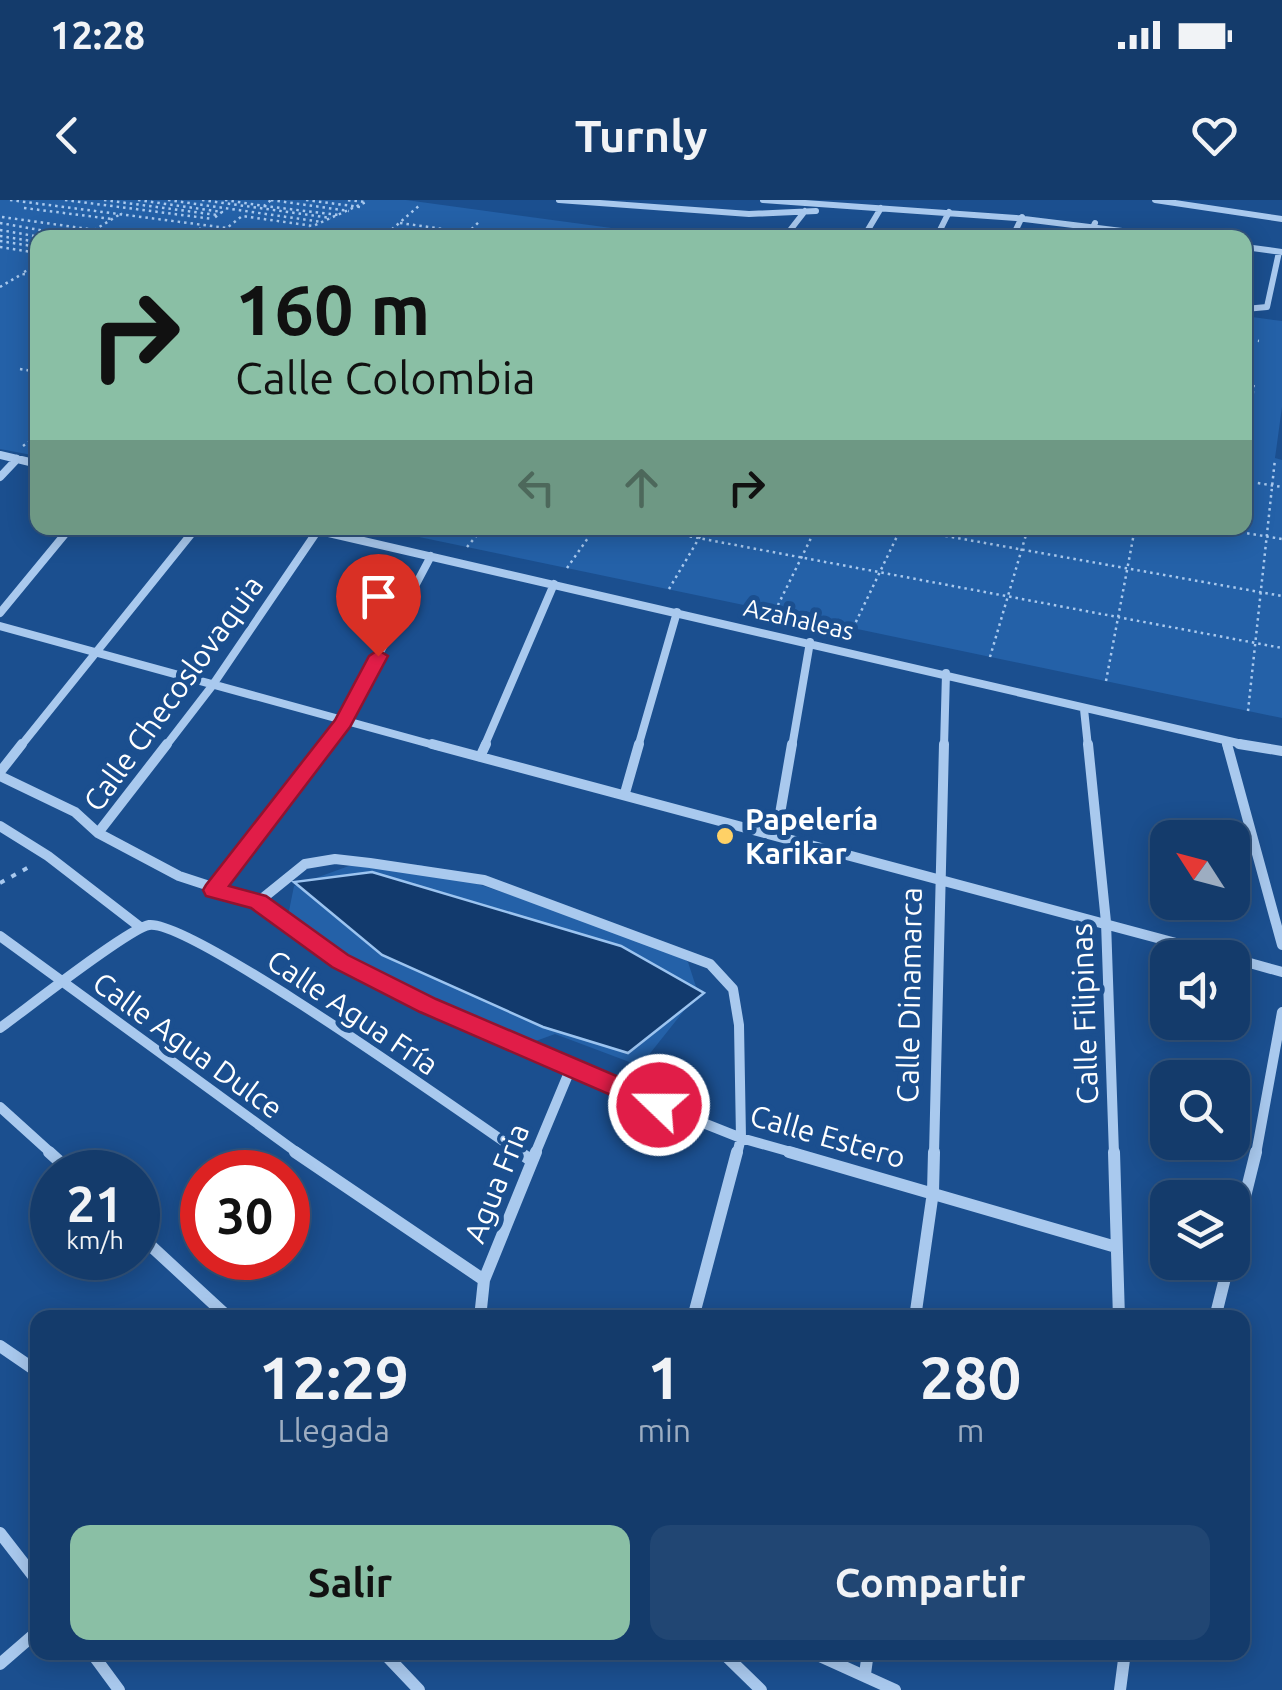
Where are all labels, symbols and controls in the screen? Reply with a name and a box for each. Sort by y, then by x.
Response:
text: 12:28 [50,14,145,56]
icon: back [40,108,95,163]
icon: heart [1187,108,1242,163]
text: Turnly [575,110,707,161]
icon: right [70,270,200,400]
text: 160 m [235,270,430,348]
text: Calle Colombia [235,352,536,403]
icon: left [509,460,564,515]
icon: ahead [614,460,669,515]
icon: right [719,460,774,515]
pin [336,554,421,657]
street label: Calle Checoslovaquia [76,569,270,817]
icon: arrive [351,569,406,624]
street label: Azahaleas [741,593,857,645]
place label: Papelería Karikar [745,802,878,870]
north arrow [1150,820,1250,920]
map controls [1150,820,1250,1280]
marker: Papelería Karikar [714,825,736,847]
street label: Calle Dinamarca [890,887,928,1103]
street label: Calle Filipinas [1064,923,1104,1105]
button: sound [1150,940,1250,1040]
street label: Calle Agua Fría [261,942,445,1082]
street label: Calle Agua Dulce [87,965,289,1125]
position arrow [607,1053,711,1157]
button: search [1150,1060,1250,1160]
street label: Calle Estero [746,1098,910,1174]
street label: Agua Fria [457,1118,535,1248]
speed limit sign: 30 [180,1150,310,1280]
text: 21 [67,1175,123,1231]
button: layers [1150,1180,1250,1280]
text: km/h [66,1226,124,1254]
text: 12:29 [259,1343,409,1410]
text: 1 [647,1343,681,1410]
text: 280 [920,1343,1021,1410]
text: Llegada [278,1412,390,1448]
text: min [637,1412,691,1448]
text: m [957,1412,984,1448]
button: Salir [70,1525,630,1640]
button: Compartir [650,1525,1210,1640]

